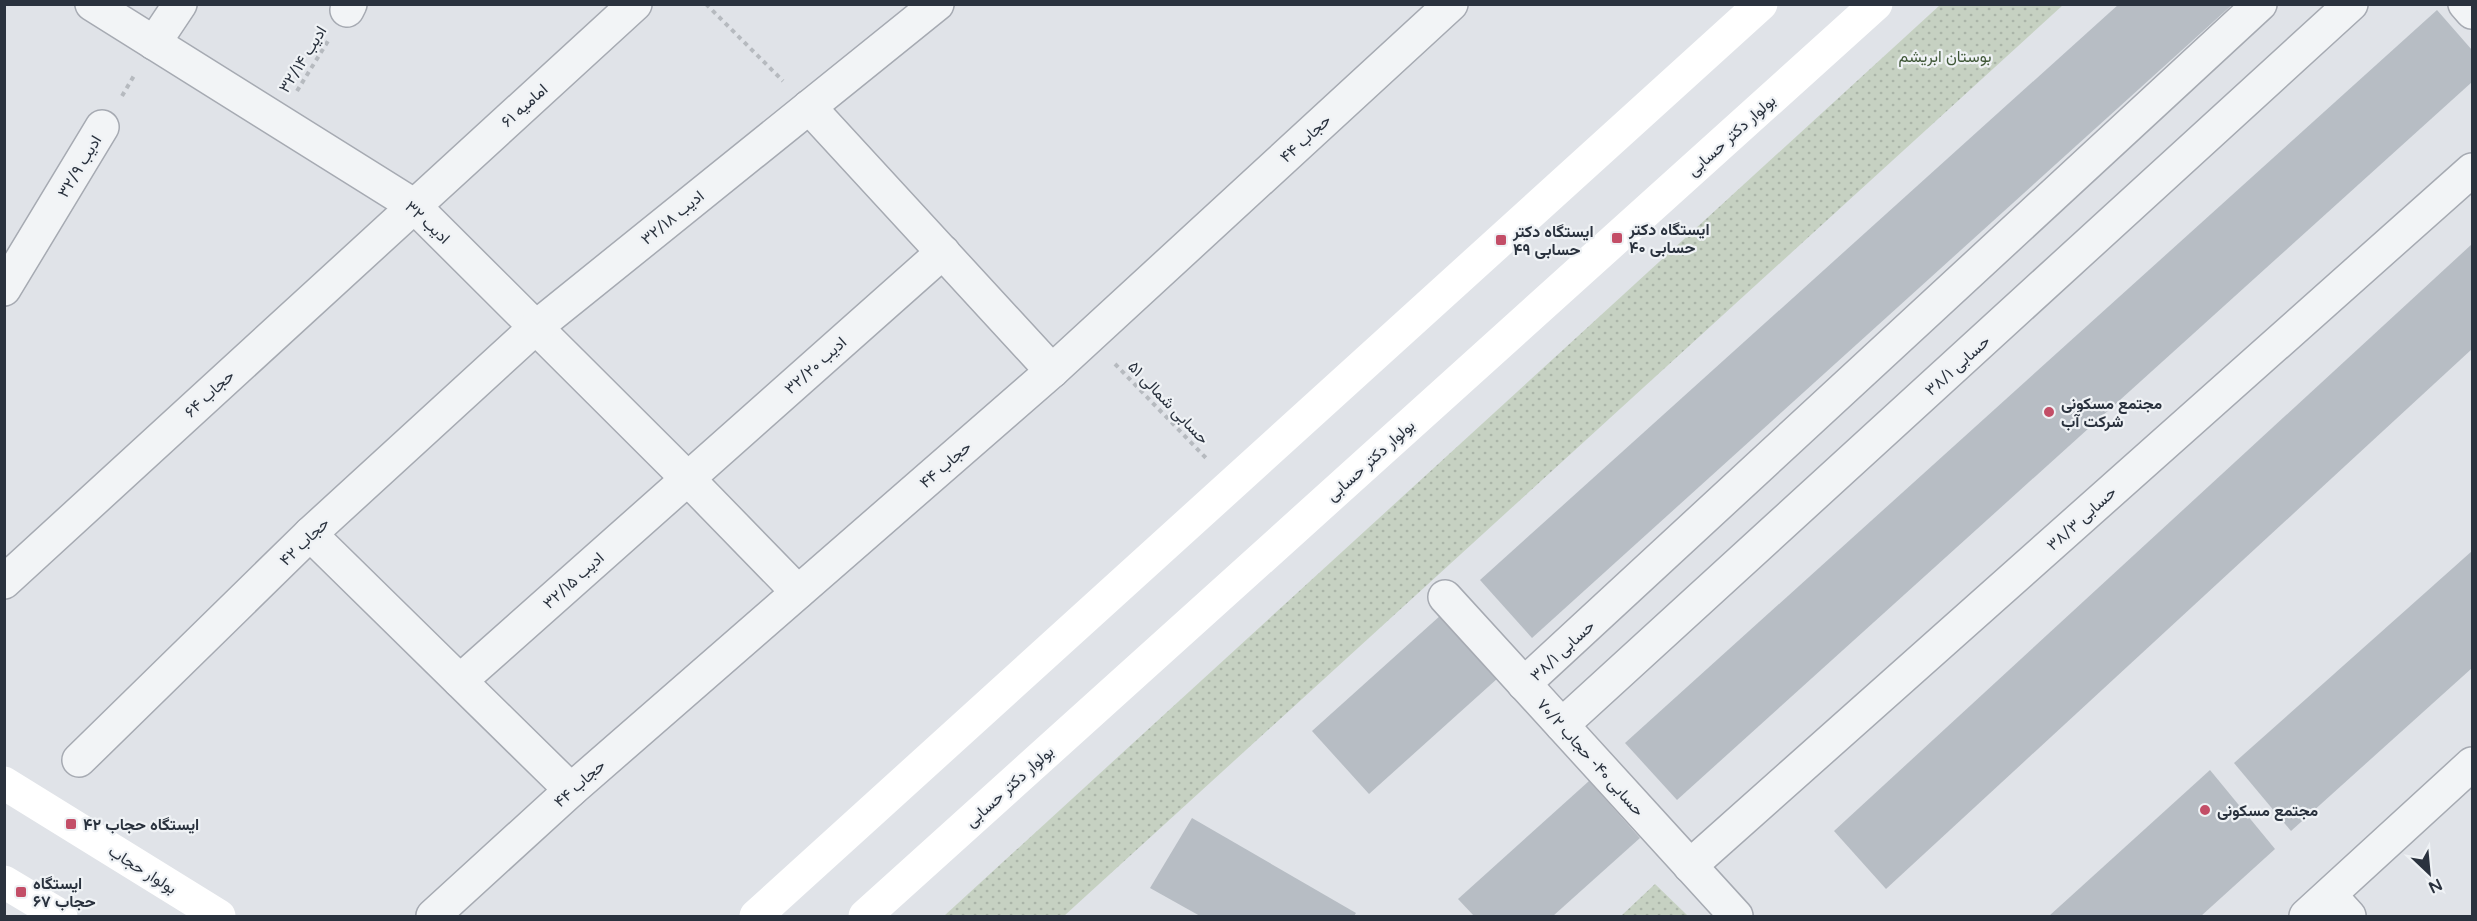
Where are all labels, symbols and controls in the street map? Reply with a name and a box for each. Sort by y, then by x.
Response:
street label: ادیب ۳۲/۱۴ [274,22,331,97]
park label: بوستان ابریشم [1899,47,1992,67]
street label: امامیه ۶۱ [497,80,552,132]
street label: بولوار دکتر حسابی [1683,91,1780,181]
street label: حجاب ۴۴ [1276,110,1335,167]
street label: ادیب ۳۲/۹ [53,132,106,201]
street label: ادیب ۳۲/۱۸ [637,186,708,249]
street label: ادیب ۳۲ [401,197,454,249]
place label: ایستگاه دکتر حسابی ۴۰ [1628,220,1710,258]
place label: ایستگاه دکتر حسابی ۴۹ [1512,222,1594,260]
marker: ایستگاه دکتر حسابی ۴۰ [1610,231,1624,245]
marker: ایستگاه دکتر حسابی ۴۹ [1494,233,1508,247]
street label: حسابی ۳۸/۱ [1921,331,1995,400]
street label: ادیب ۳۲/۲۰ [781,333,851,399]
street label: حسابی شمالی ۵۱ [1123,357,1213,449]
street label: حجاب ۶۴ [181,365,239,422]
place label: مجتمع مسکونی شرکت آب [2061,394,2163,432]
marker: مجتمع مسکونی شرکت آب [2042,405,2056,419]
street label: بولوار دکتر حسابی [1322,416,1419,506]
street label: حجاب ۴۴ [916,437,976,493]
street label: حسابی ۳۸/۳ [2043,482,2121,555]
street label: حجاب ۴۲ [276,513,334,570]
street label: ادیب ۳۲/۱۵ [539,548,608,613]
street label: حسابی ۳۸/۱ [1526,616,1599,686]
street label: حسابی ۴۰- حجاب ۷۰/۲ [1532,695,1649,821]
street label: بولوار دکتر حسابی [961,742,1058,832]
street label: حجاب ۴۴ [550,755,610,812]
place label: مجتمع مسکونی [2217,801,2319,822]
marker: مجتمع مسکونی [2198,803,2212,817]
place label: ایستگاه حجاب ۴۲ [83,815,199,835]
marker: ایستگاه حجاب ۴۲ [64,817,78,831]
street label: بولوار حجاب [105,841,180,899]
north arrow [2399,843,2459,903]
place label: ایستگاه حجاب ۶۷ [33,874,96,912]
text: N [2425,874,2445,897]
marker: ایستگاه حجاب ۶۷ [14,885,28,899]

